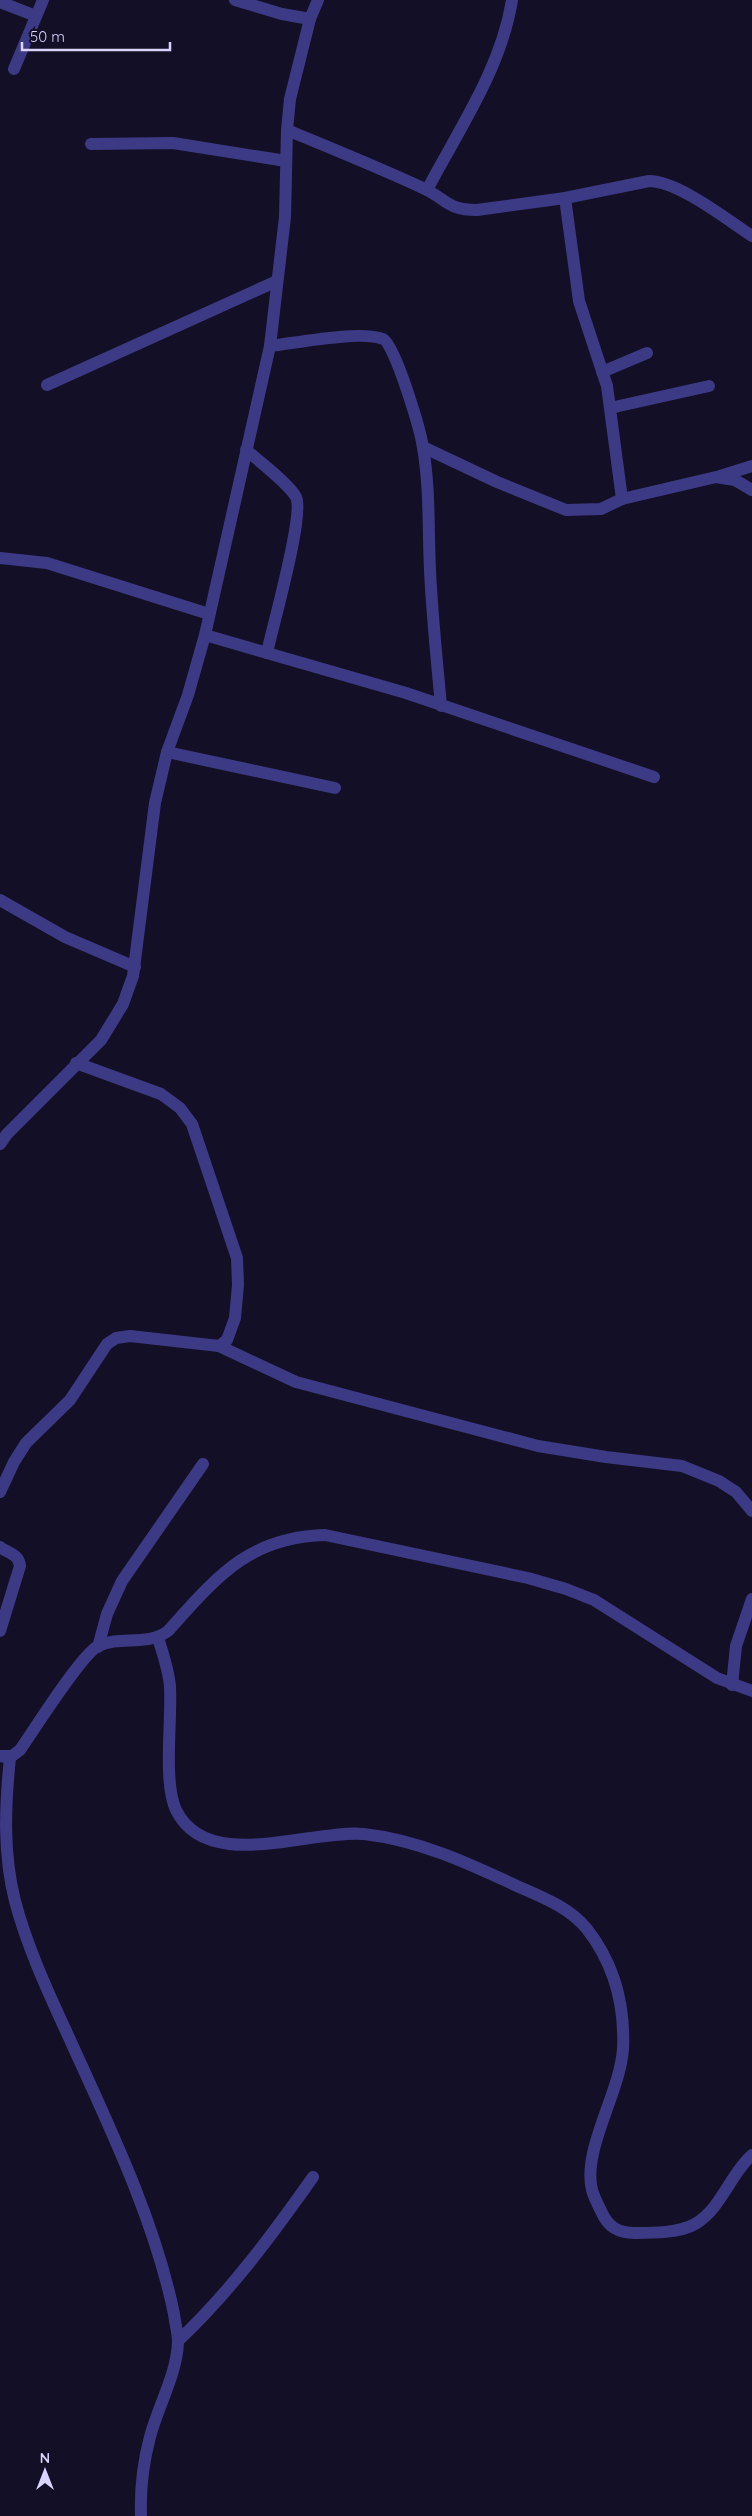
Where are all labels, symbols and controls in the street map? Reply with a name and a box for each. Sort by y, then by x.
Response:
scale bar [22,20,170,52]
text: 50 m [30,27,65,46]
north arrow [20,2446,70,2496]
text: N [40,2449,50,2467]

